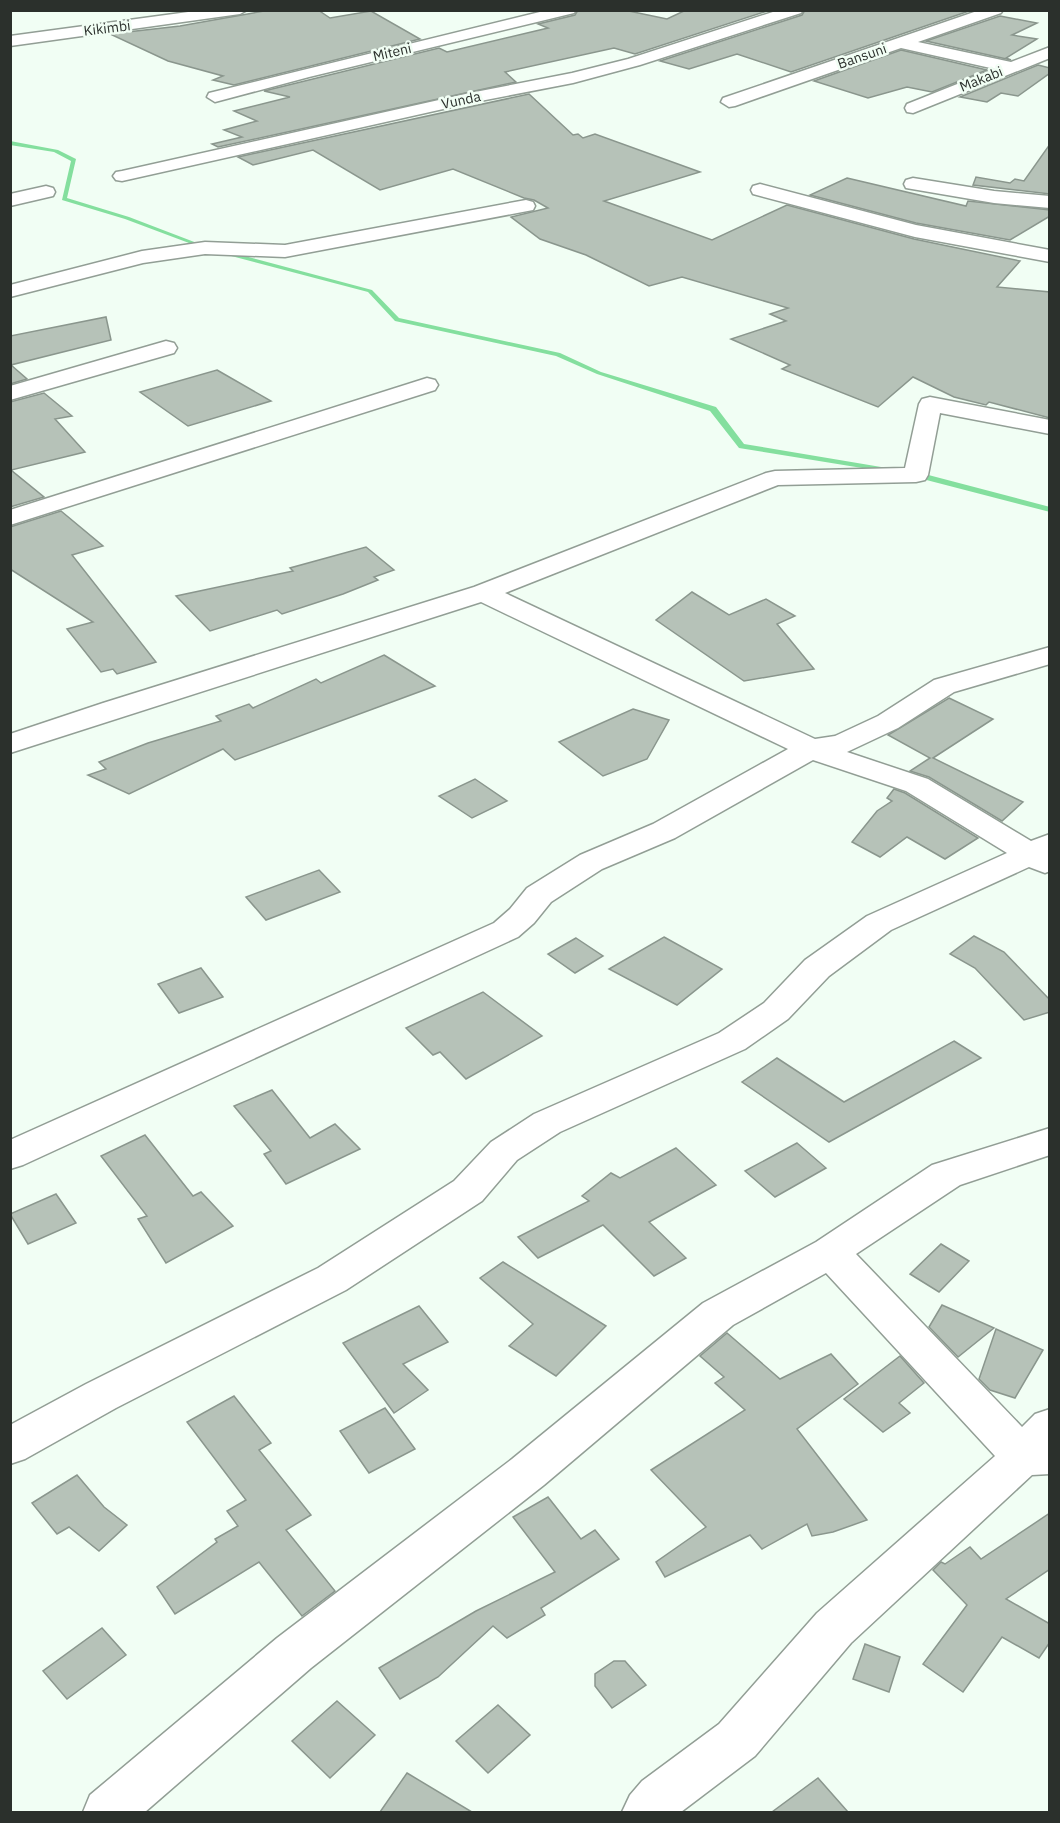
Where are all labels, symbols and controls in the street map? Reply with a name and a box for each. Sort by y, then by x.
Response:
street label: Kikimbi [83,16,131,40]
street label: Miteni [371,39,413,65]
street label: Bansuni [835,39,889,73]
street label: Makabi [957,62,1005,96]
street label: Vunda [440,87,483,113]

